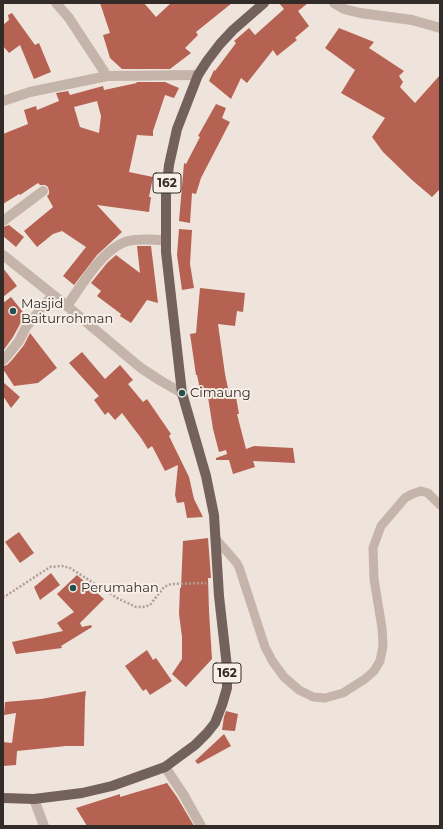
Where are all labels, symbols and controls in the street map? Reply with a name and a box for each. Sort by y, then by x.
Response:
road number: 162 [153,173,181,193]
place label: Masjid Baiturrohman [21,296,113,327]
marker: Masjid Baiturrohman [8,306,18,316]
place label: Cimaung [190,385,251,401]
marker: Cimaung [177,388,187,398]
place label: Perumahan [81,580,159,596]
marker: Perumahan [68,583,78,593]
road number: 162 [213,663,241,683]

